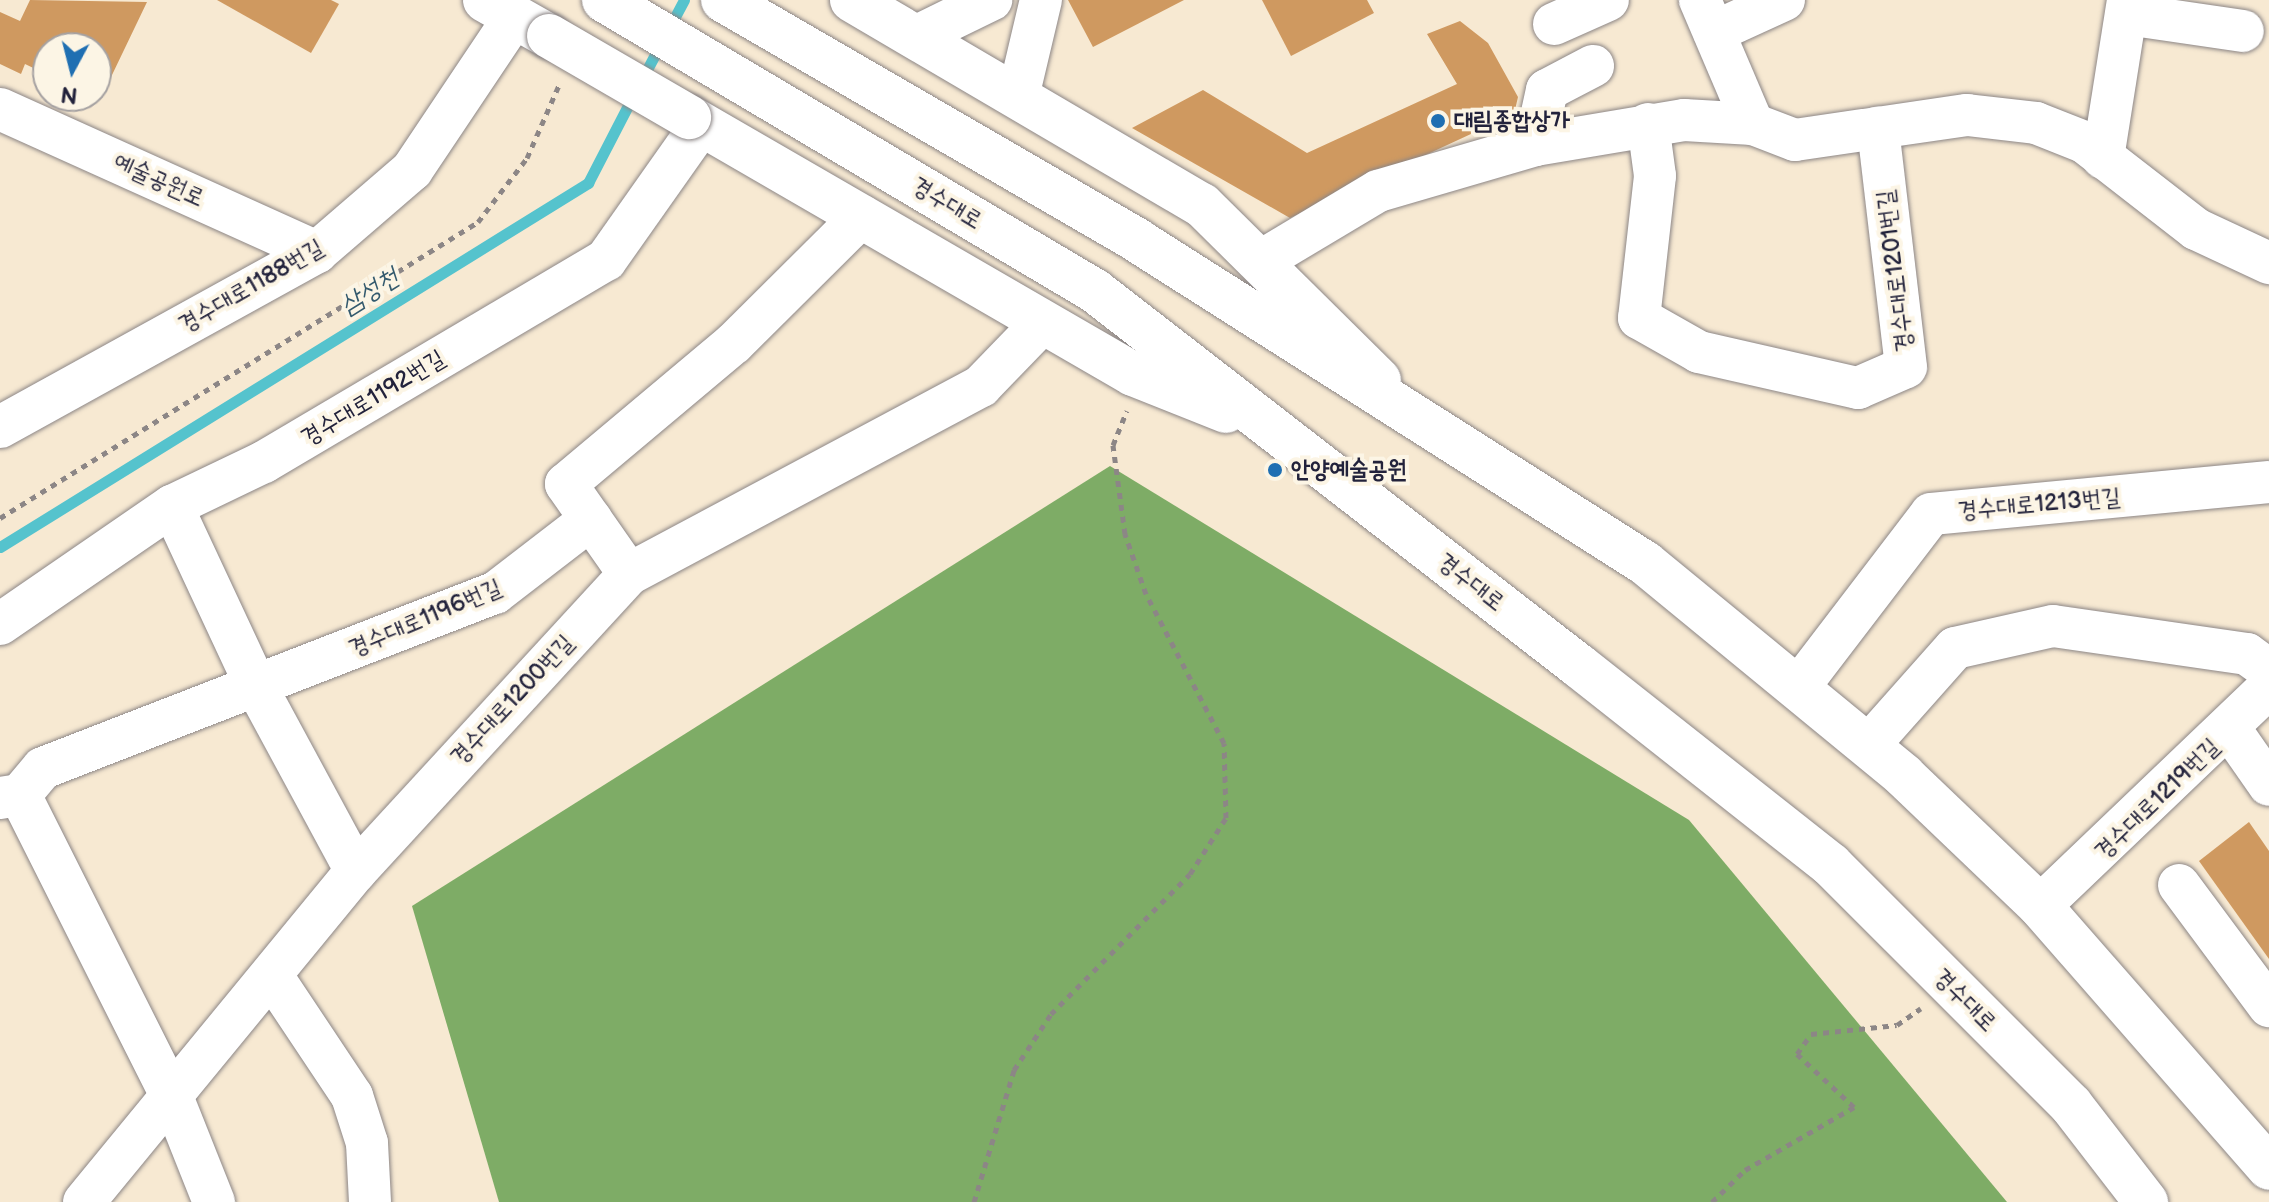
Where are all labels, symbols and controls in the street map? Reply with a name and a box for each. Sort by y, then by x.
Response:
north arrow [32,32,112,112]
text: N [59,80,79,109]
place label: 대림종합상가 [1454,107,1570,135]
marker: 대림종합상가 [1429,112,1447,130]
street label: 예술공원로 [109,147,209,213]
street label: 경수대로 [906,171,988,235]
street label: 경수대로1201번길 [1871,188,1919,354]
street label: 경수대로1188번길 [173,233,329,339]
water label: 삼성천 [335,262,405,322]
street label: 경수대로1192번길 [296,344,450,452]
place label: 안양예술공원 [1291,456,1407,484]
marker: 안양예술공원 [1266,461,1284,479]
street label: 경수대로1213번길 [1957,483,2121,525]
street label: 경수대로 [1432,547,1510,617]
street label: 경수대로1196번길 [344,573,506,663]
street label: 경수대로1200번길 [444,629,580,771]
street label: 경수대로1219번길 [2089,732,2225,866]
street label: 경수대로 [1928,963,2002,1037]

